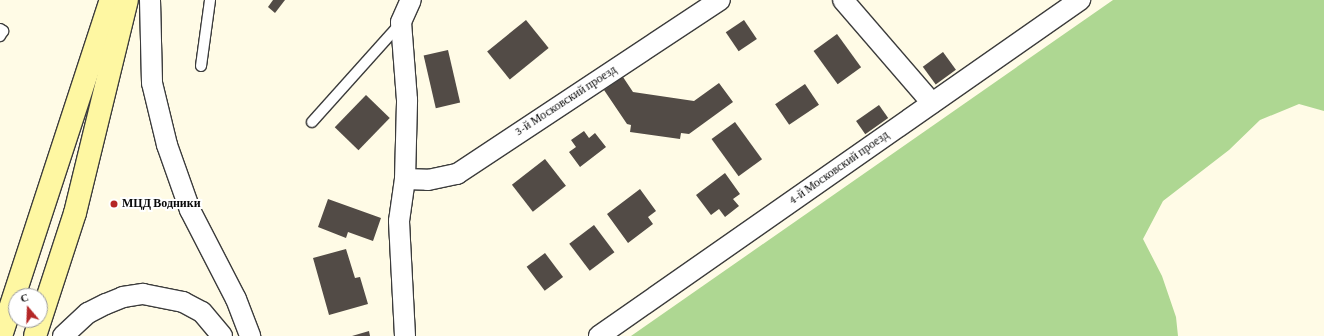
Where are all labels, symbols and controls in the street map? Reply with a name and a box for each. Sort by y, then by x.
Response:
street label: 3-й Московский проезд [512,63,620,139]
street label: 4-й Московский проезд [786,128,892,208]
place label: МЦД Водники [122,197,201,211]
marker: МЦД Водники [109,199,119,209]
north arrow [8,288,48,328]
text: С [19,291,30,305]

